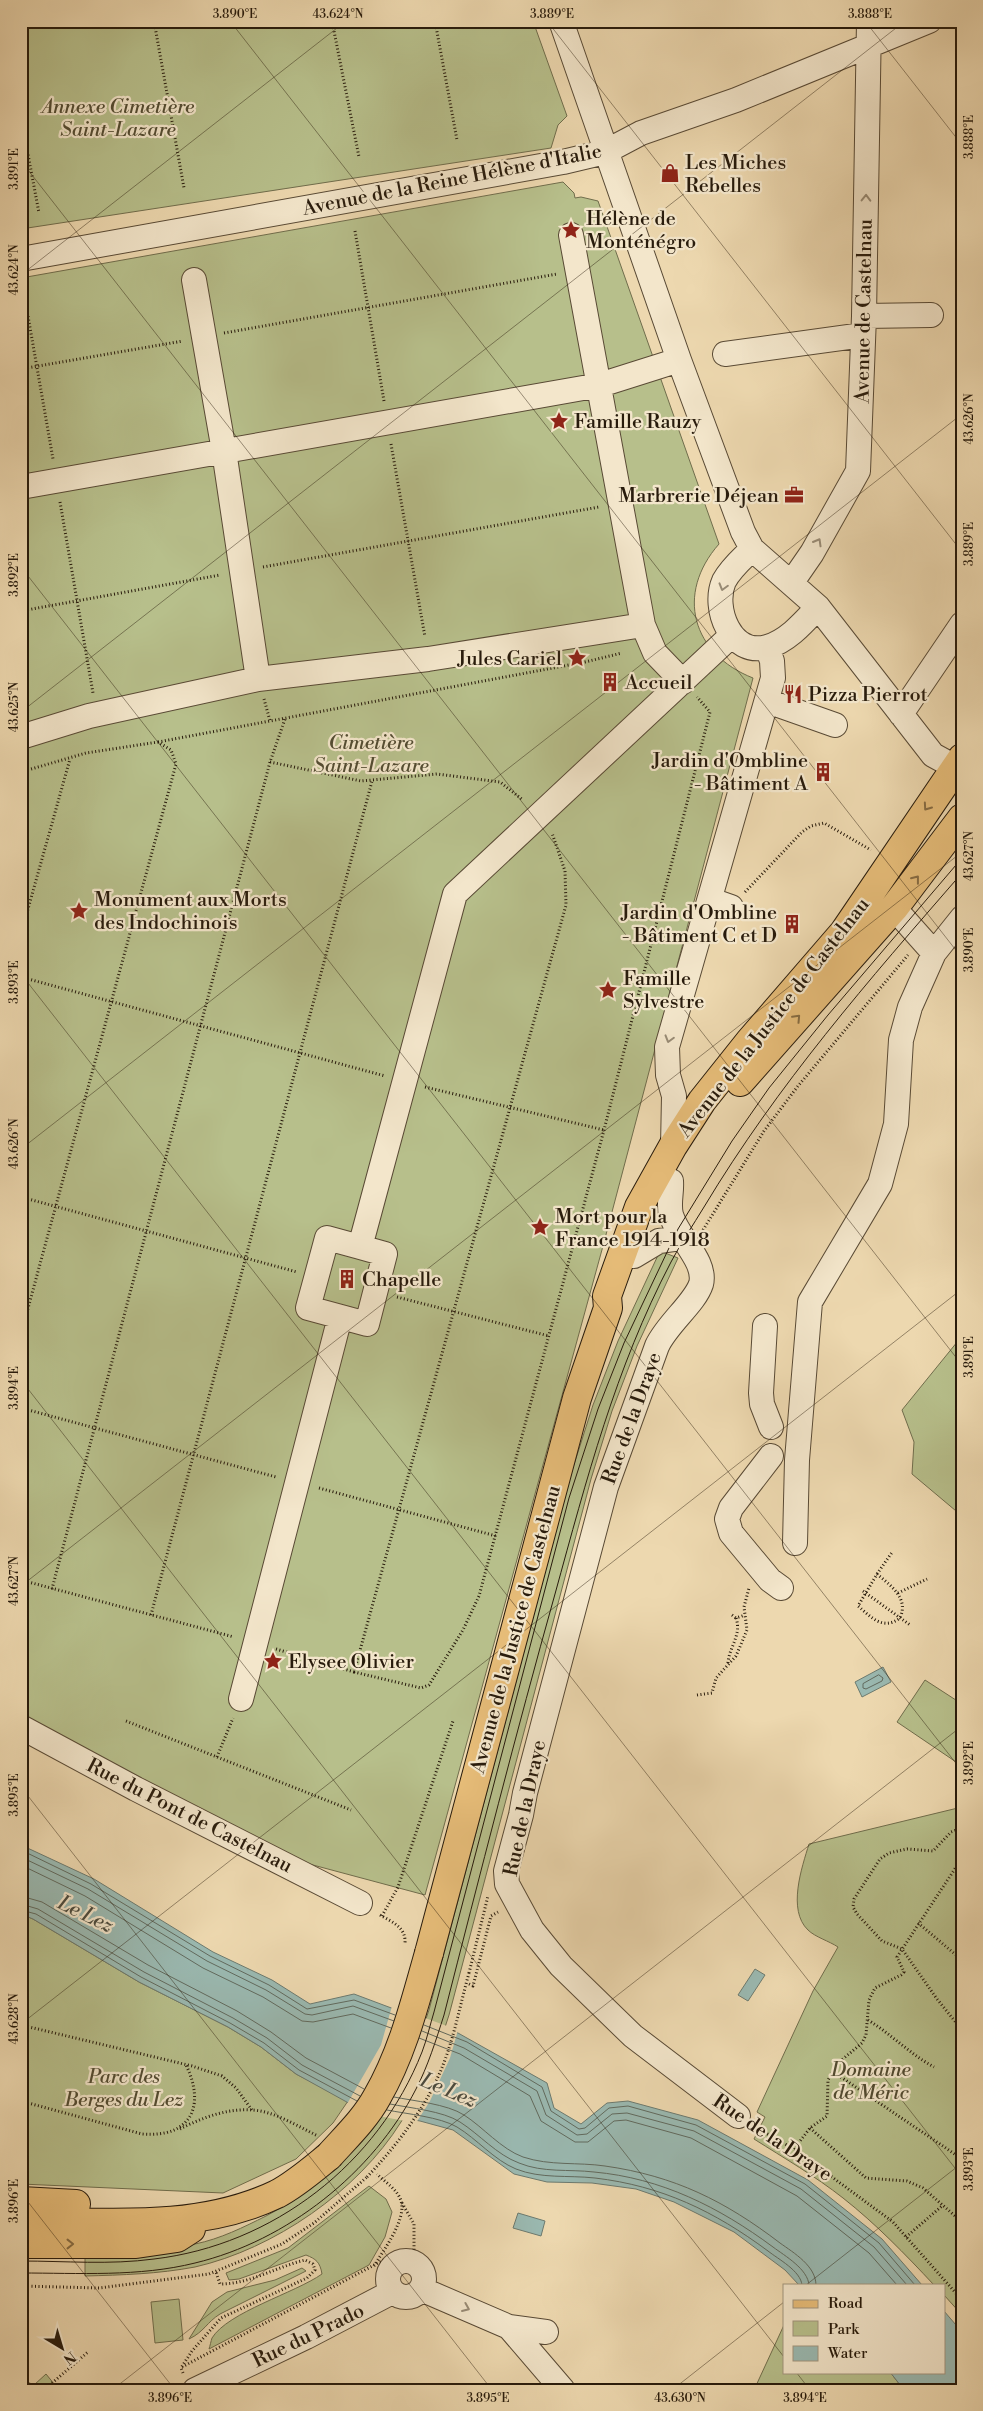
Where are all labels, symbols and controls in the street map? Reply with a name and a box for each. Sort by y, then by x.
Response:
text: 3.890°E [213,7,257,22]
text: 43.624°N [312,7,364,22]
text: 3.889°E [530,7,574,22]
text: 3.888°E [848,7,892,22]
park label: Annexe Cimetière Saint-Lazare [40,95,195,143]
text: 3.888°E [962,115,977,159]
street label: Avenue de la Reine Hélène d'Italie [300,139,604,222]
text: 3.891°E [7,148,22,190]
place label: Les Miches Rebelles [685,151,786,199]
shop icon: Les Miches Rebelles [659,162,681,184]
one-way arrow [861,193,871,201]
place label: Hélène de Monténégro [586,207,696,255]
street label: Avenue de Castelnau [850,218,879,405]
place icon: Hélène de Monténégro [560,219,582,241]
text: 43.624°N [7,244,22,296]
text: 43.626°N [962,393,977,445]
place icon: Famille Rauzy [548,410,570,432]
place label: Famille Rauzy [574,410,702,435]
place label: Marbrerie Déjean [619,484,779,509]
office icon: Marbrerie Déjean [783,484,805,506]
text: 3.889°E [962,522,977,566]
one-way arrow [812,538,822,547]
text: 3.892°E [7,553,22,597]
one-way arrow [719,582,729,591]
place label: Jules Cariel [457,647,562,672]
place icon: Jules Cariel [566,647,588,669]
building icon: Accueil [599,671,621,693]
place label: Accueil [624,671,692,696]
text: 43.625°N [7,682,22,732]
restaurant icon: Pizza Pierrot [782,683,804,705]
place label: Pizza Pierrot [808,683,928,708]
park label: Cimetière Saint-Lazare [313,731,429,779]
place label: Jardin d'Ombline - Bâtiment A [651,749,809,797]
building icon: Jardin d'Ombline - Bâtiment A [812,761,834,783]
one-way arrow [924,801,933,811]
text: 43.627°N [962,831,977,881]
one-way arrow [910,875,919,885]
place label: Monument aux Morts des Indochinois [94,888,287,936]
street label: Avenue de la Justice de Castelnau [672,893,876,1144]
place icon: Monument aux Morts des Indochinois [68,900,90,922]
place label: Jardin d'Ombline - Bâtiment C et D [620,901,777,949]
building icon: Jardin d'Ombline - Bâtiment C et D [781,913,803,935]
text: 3.890°E [962,928,977,972]
text: 3.893°E [7,960,22,1004]
place label: Famille Sylvestre [623,967,704,1015]
place icon: Famille Sylvestre [597,979,619,1001]
one-way arrow [791,1015,800,1024]
one-way arrow [665,1034,675,1042]
text: 43.626°N [7,1118,22,1170]
place label: Mort pour la France 1914-1918 [555,1205,710,1253]
place icon: Mort pour la France 1914-1918 [529,1216,551,1238]
building icon: Chapelle [336,1268,358,1290]
place label: Chapelle [362,1268,441,1293]
text: 3.891°E [962,1336,977,1378]
street label: Rue de la Draye [597,1349,668,1488]
text: 3.894°E [7,1366,22,1410]
street label: Avenue de la Justice de Castelnau [466,1482,567,1777]
text: 43.627°N [7,1556,22,1606]
place icon: Elysee Olivier [262,1650,284,1672]
place label: Elysee Olivier [288,1650,414,1675]
street label: Rue de la Draye [499,1738,552,1879]
text: 3.892°E [962,1741,977,1785]
street label: Rue du Pont de Castelnau [82,1754,297,1879]
text: 3.895°E [7,1773,22,1817]
water label: Le Lez [52,1890,118,1940]
text: 43.628°N [7,1993,22,2045]
park label: Domaine de Méric [830,2058,912,2106]
park label: Parc des Berges du Lez [63,2065,184,2113]
water label: Le Lez [415,2067,481,2114]
street label: Rue de la Draye [708,2089,837,2187]
text: 3.893°E [962,2147,977,2191]
text: 3.896°E [7,2179,22,2223]
one-way arrow [66,2239,74,2249]
legend [783,2284,946,2374]
text: Road [828,2294,863,2313]
street label: Rue du Prado [249,2299,369,2374]
one-way arrow [461,2302,470,2313]
text: Park [828,2320,860,2339]
north arrow [38,2324,88,2374]
text: Water [827,2344,868,2363]
text: N [59,2347,79,2368]
text: 3.896°E [148,2391,192,2406]
text: 3.895°E [466,2391,510,2406]
text: 43.630°N [654,2391,706,2406]
text: 3.894°E [783,2391,827,2406]

